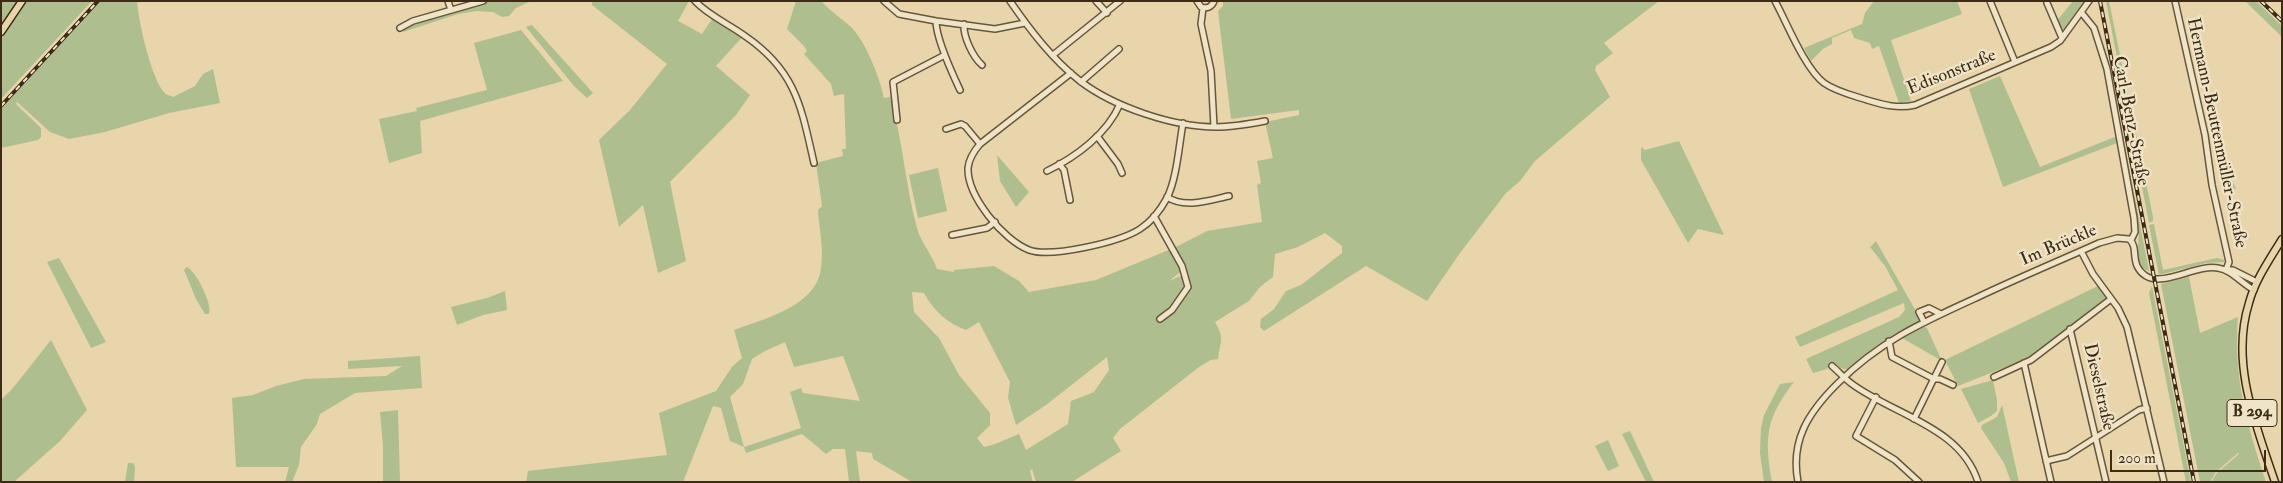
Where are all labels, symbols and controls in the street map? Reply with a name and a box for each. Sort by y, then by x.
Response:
street label: Hermann-Beuttenmüller-Straße [2181,16,2251,250]
street label: Edisonstraße [1904,45,2000,101]
street label: Carl-Benz-Straße [2107,54,2153,188]
street label: Im Brückle [2018,220,2100,272]
street label: Dieselstraße [2078,341,2118,433]
road number: B 294 [2227,399,2277,426]
scale bar [2113,440,2269,472]
text: 200 m [2118,449,2156,468]

